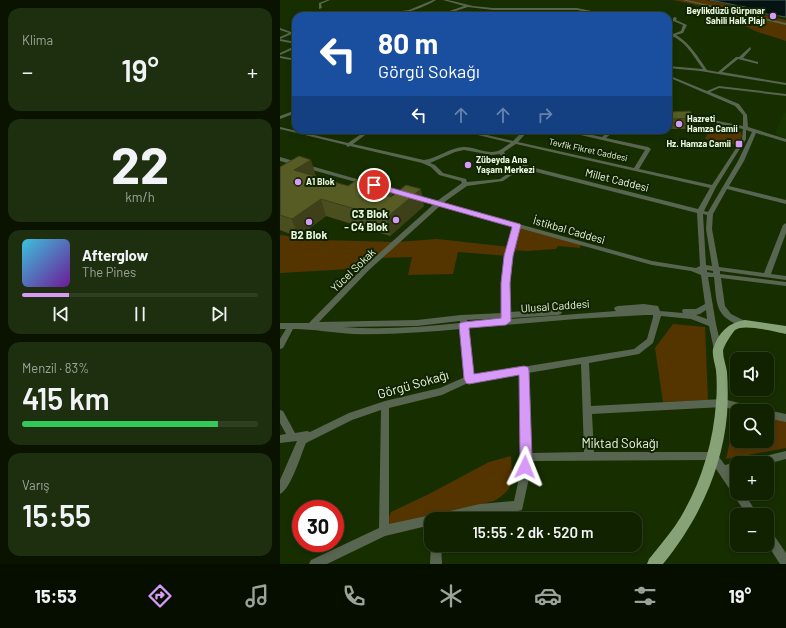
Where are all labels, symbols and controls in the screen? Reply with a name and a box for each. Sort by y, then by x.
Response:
place label: Beylikdüzü Gürpınar Sahili Halk Plajı [686,5,766,26]
marker: Beylikdüzü Gürpınar Sahili Halk Plajı [768,11,778,21]
text: 80 m [378,26,438,60]
icon: left [312,28,364,80]
text: Klima [22,32,53,48]
text: 19° [121,52,159,88]
text: − [22,58,33,84]
text: + [247,58,258,84]
text: Görgü Sokağı [378,60,480,82]
icon: left [408,104,430,126]
icon: ahead [450,104,472,126]
icon: ahead [492,104,514,126]
icon: right [534,104,556,126]
place label: Hazreti Hamza Camii [687,113,738,134]
marker: Hazreti Hamza Camii [674,119,684,129]
text: 22 [111,132,169,194]
street label: Tevfik Fikret Caddesi [548,136,629,163]
place label: Hz. Hamza Camii [666,138,731,149]
marker: Hz. Hamza Camii [734,139,744,149]
place label: Zübeyda Ana Yaşam Merkezi [476,154,535,175]
marker: Zübeyda Ana Yaşam Merkezi [463,160,473,170]
street label: Millet Caddesi [584,165,650,194]
pin [357,168,391,202]
icon: arrive [363,174,385,196]
place label: A1 Blok [306,176,335,187]
marker: A1 Blok [293,177,303,187]
text: km/h [125,189,155,205]
place label: C3 Blok - C4 Blok [344,207,388,233]
street label: İstikbal Caddesi [532,212,607,246]
marker: C3 Blok - C4 Blok [391,215,401,225]
marker: B2 Blok [304,217,314,227]
place label: B2 Blok [291,228,327,241]
street label: Yücel Sokak [328,245,378,294]
text: Afterglow [82,246,148,264]
text: The Pines [82,264,136,280]
street label: Ulusal Caddesi [520,297,590,314]
icon: previous [50,303,72,325]
icon: pause [129,303,151,325]
icon: next [208,303,230,325]
map controls [730,352,774,552]
button: sound [730,352,774,396]
text: Menzil · 83% [22,360,89,376]
street label: Görgü Sokağı [375,366,451,402]
text: 415 km [22,380,110,416]
button: search [730,404,774,448]
street label: Miktad Sokağı [581,435,659,451]
position arrow [504,446,546,488]
button: + [730,456,774,500]
text: Varış [22,477,49,493]
text: 15:55 [22,497,91,533]
speed limit sign: 30 [292,500,344,552]
button: − [730,508,774,552]
text: 15:55 · 2 dk · 520 m [473,523,593,541]
icon: directions [146,582,174,610]
icon: music [243,582,271,610]
icon: phone [340,582,368,610]
icon: climate [437,582,465,610]
icon: car [534,582,562,610]
icon: filters [631,582,659,610]
text: 15:53 [35,585,77,607]
text: 19° [729,585,751,607]

